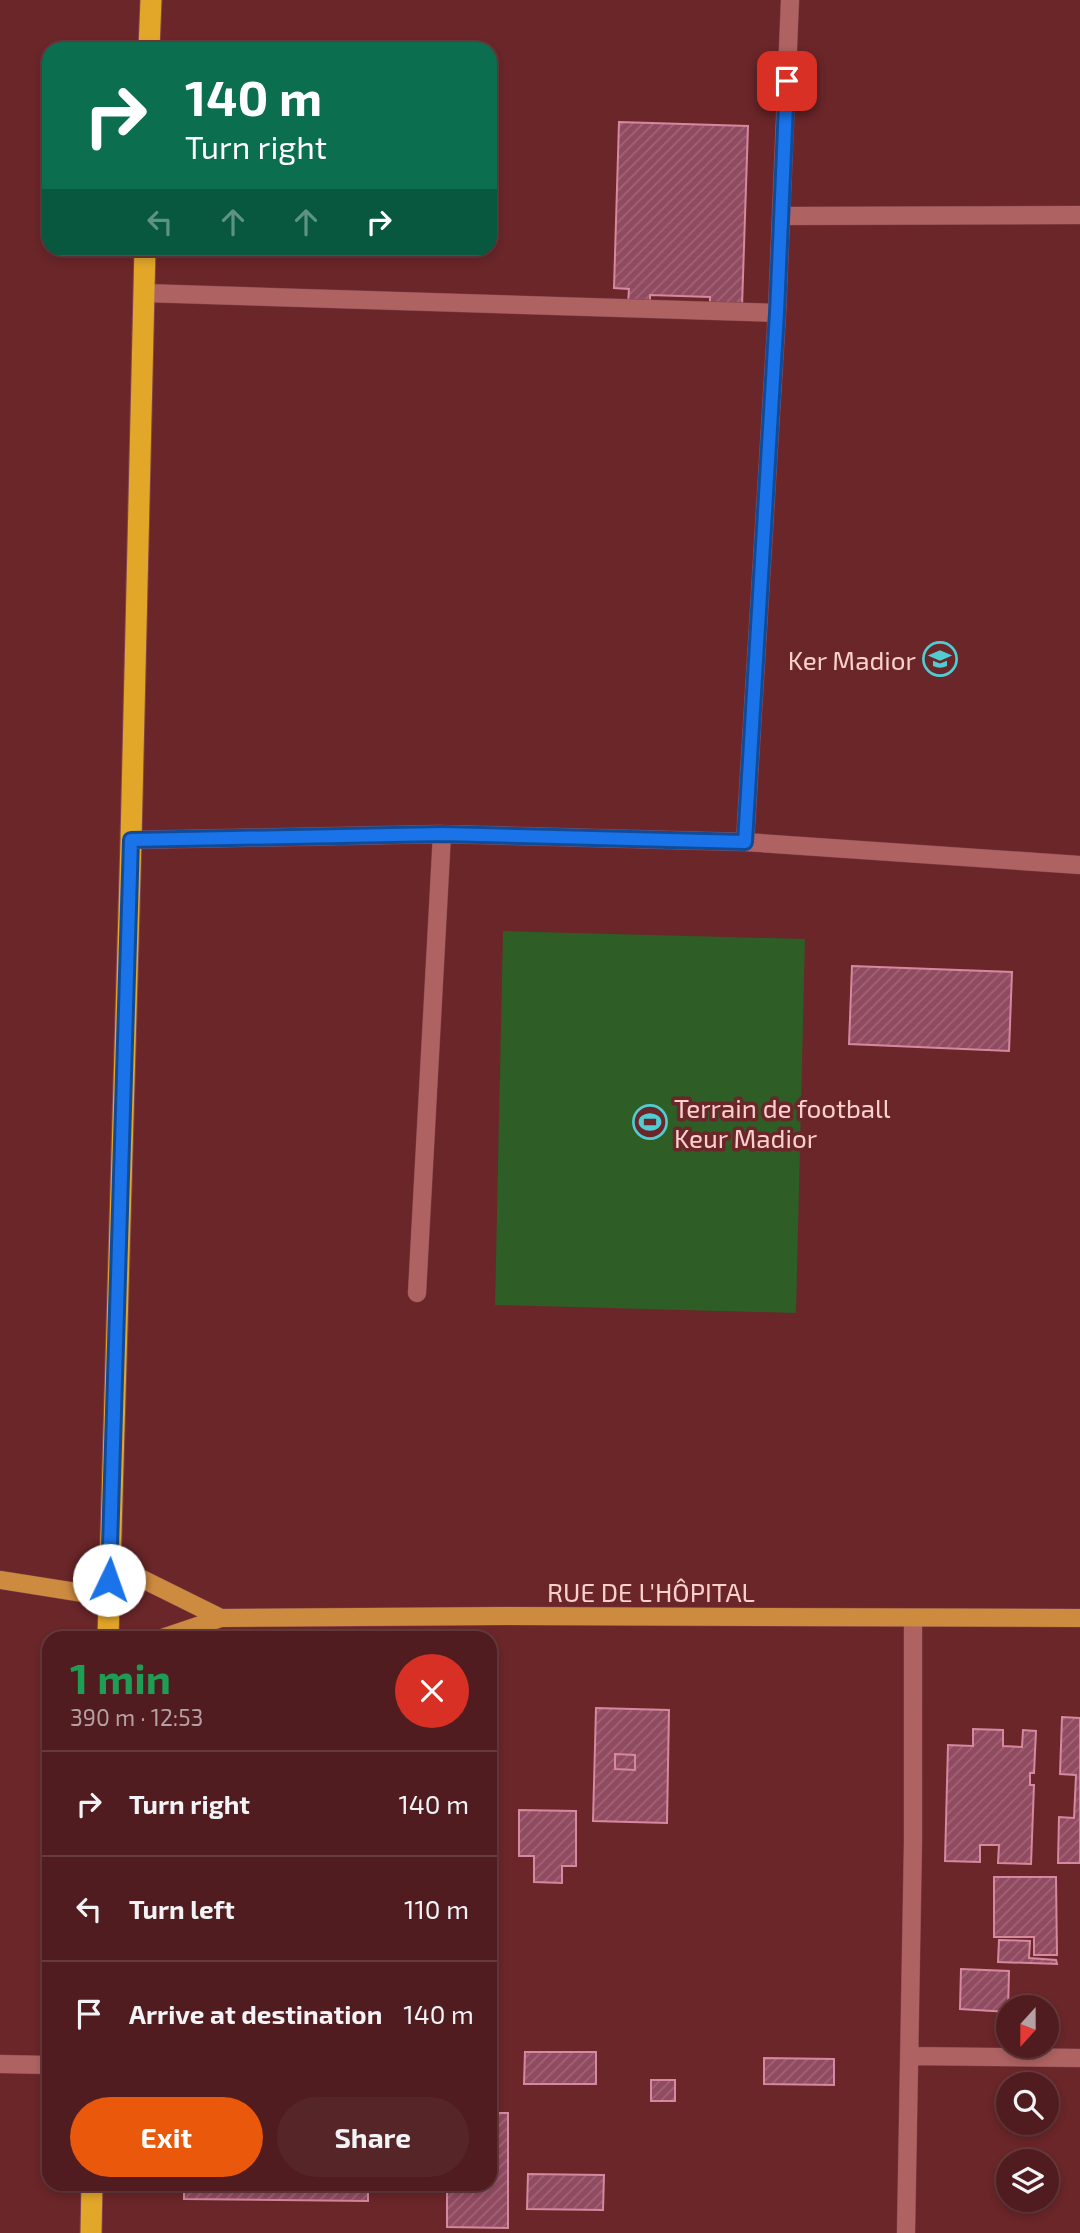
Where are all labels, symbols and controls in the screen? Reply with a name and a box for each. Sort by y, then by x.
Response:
pin [757,51,817,111]
icon: arrive [768,62,806,100]
text: 140 m [185,67,322,126]
icon: right [70,70,161,161]
text: Turn right [185,127,327,165]
icon: left [141,203,179,241]
icon: ahead [214,203,252,241]
icon: ahead [287,203,325,241]
icon: right [360,203,398,241]
school or university icon: Ker Madior [921,640,959,678]
place label: Ker Madior [788,644,916,675]
place label: Terrain de football Keur Madior [674,1092,891,1153]
sports icon: Terrain de football Keur Madior [631,1103,669,1141]
position arrow [72,1543,146,1617]
street label: RUE DE L'HÔPITAL [547,1576,755,1607]
text: 1 min [70,1652,171,1702]
button: close [395,1654,469,1728]
text: 390 m · 12:53 [70,1703,203,1731]
icon: right [70,1785,108,1823]
text: Turn right [129,1788,250,1819]
text: 140 m [398,1788,469,1819]
icon: left [70,1890,108,1928]
text: Turn left [129,1893,235,1924]
text: 110 m [404,1893,469,1924]
icon: arrive [70,1995,108,2033]
north arrow [996,1995,1059,2058]
map controls [996,1995,1059,2212]
text: Arrive at destination [129,1998,382,2029]
text: 140 m [403,1998,474,2029]
button: search [996,2072,1059,2135]
button: Exit [70,2097,263,2177]
button: Share [277,2097,469,2177]
button: layers [996,2149,1059,2212]

